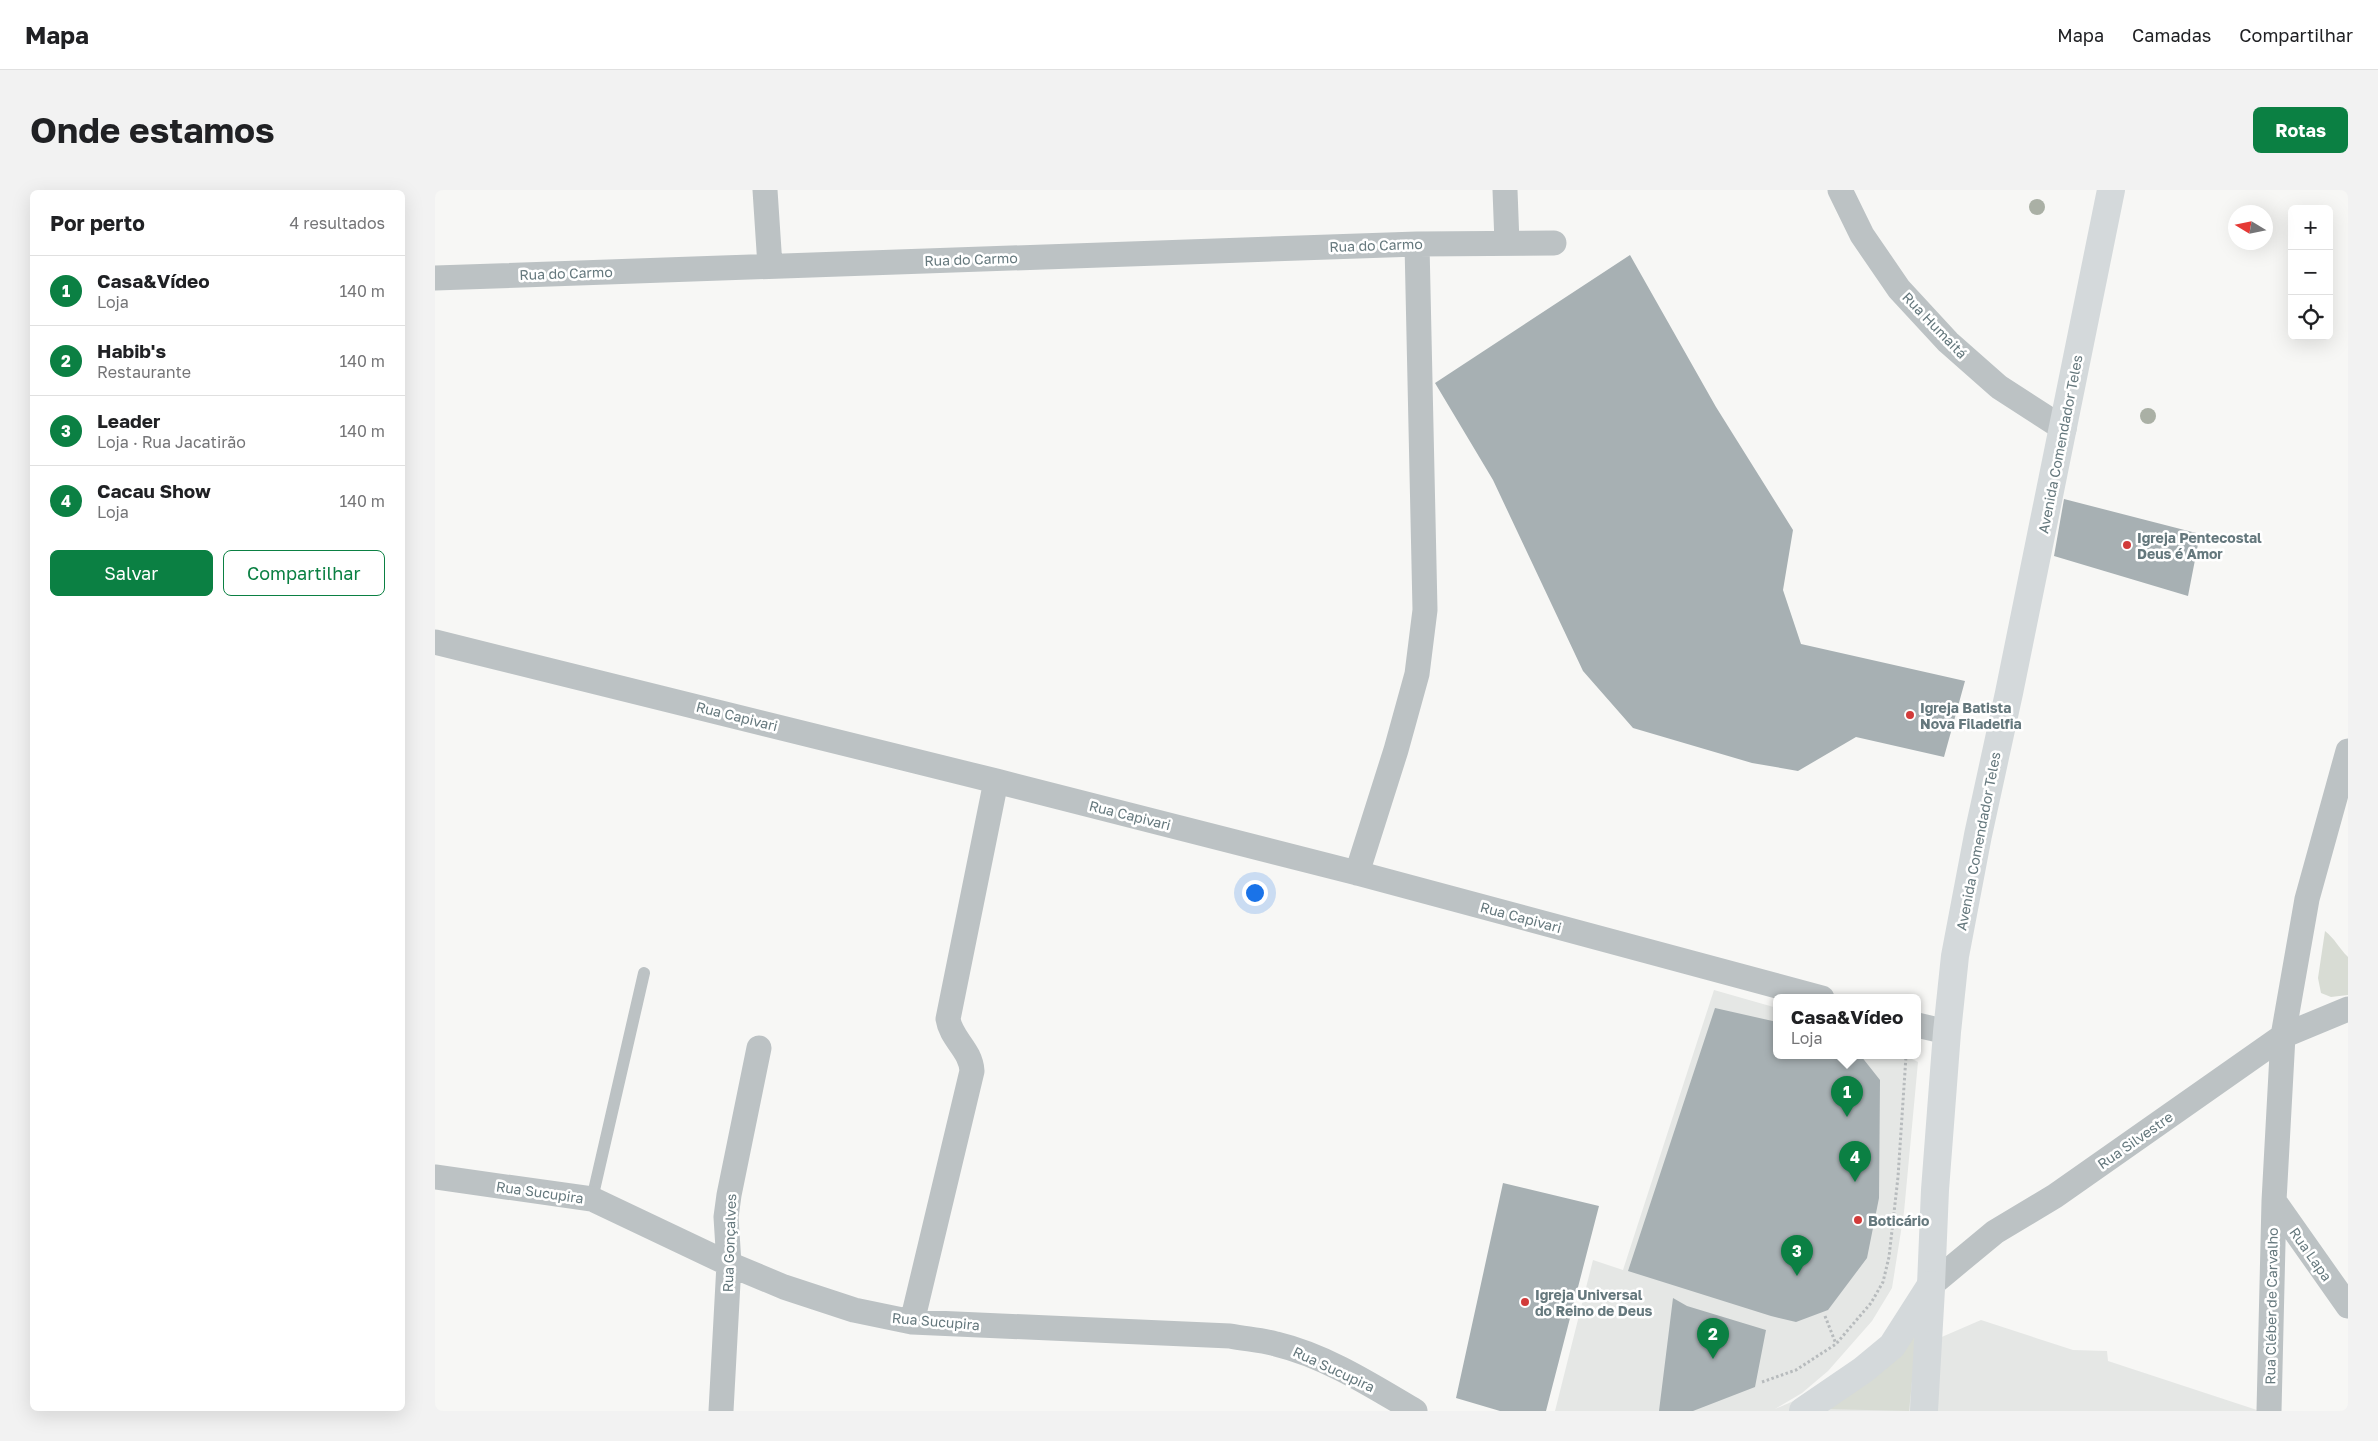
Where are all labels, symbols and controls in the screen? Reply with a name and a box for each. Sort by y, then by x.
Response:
text: Mapa [25,20,89,49]
text: Mapa [2057,24,2104,46]
text: Camadas [2132,24,2211,46]
text: Compartilhar [2239,24,2353,46]
button: Rotas [2253,107,2348,153]
text: Onde estamos [30,109,275,151]
north arrow [2228,205,2273,250]
map controls [2288,205,2333,340]
button: + [2288,205,2333,250]
text: Por perto [50,210,145,236]
text: 4 resultados [290,213,385,233]
street label: Rua do Carmo [1329,235,1423,255]
street label: Rua do Carmo [924,249,1018,269]
button: − [2288,250,2333,295]
street label: Rua do Carmo [519,263,613,283]
text: Casa&Vídeo [97,269,210,292]
text: 1 [62,281,70,301]
text: 140 m [339,281,385,301]
street label: Rua Humaitá [1899,288,1971,362]
text: Loja [97,292,129,312]
button: locate [2288,295,2333,340]
text: Habib's [97,339,166,362]
text: 2 [61,351,71,371]
text: 140 m [339,351,385,371]
street label: Avenida Comendador Teles [2034,353,2086,535]
text: Restaurante [97,362,191,382]
text: Leader [97,409,160,432]
text: 3 [61,421,71,441]
text: 140 m [339,421,385,441]
text: Loja · Rua Jacatirão [97,432,246,452]
text: Cacau Show [97,479,211,502]
text: 4 [61,491,71,511]
text: 140 m [339,491,385,511]
text: Loja [97,502,129,522]
place label: Igreja Pentecostal Deus é Amor [2137,529,2262,562]
marker: Igreja Pentecostal Deus é Amor [2121,539,2133,551]
button: Salvar [50,550,213,596]
button: Compartilhar [223,550,385,596]
street label: Rua Capivari [694,698,780,734]
place label: Igreja Batista Nova Filadelfia [1920,699,2022,732]
marker: Igreja Batista Nova Filadelfia [1904,709,1916,721]
street label: Avenida Comendador Teles [1952,750,2004,932]
street label: Rua Capivari [1087,797,1173,833]
your location [1242,880,1268,906]
street label: Rua Capivari [1478,898,1564,936]
popup [1773,994,1921,1059]
text: Casa&Vídeo [1791,1005,1903,1028]
text: Loja [1791,1028,1823,1048]
pin: 1 [1831,1076,1863,1117]
street label: Rua Silvestre [2094,1108,2176,1172]
pin: 4 [1839,1141,1871,1182]
street label: Rua Sucupira [495,1177,585,1207]
street label: Rua Gonçalves [719,1193,739,1293]
place label: Boticário [1868,1212,1930,1229]
marker: Boticário [1852,1214,1864,1226]
street label: Rua Lapa [2286,1224,2336,1284]
street label: Rua Cléber de Carvalho [2261,1227,2281,1385]
pin: 3 [1781,1235,1813,1276]
place label: Igreja Universal do Reino de Deus [1535,1286,1652,1319]
marker: Igreja Universal do Reino de Deus [1519,1296,1531,1308]
street label: Rua Sucupira [891,1309,981,1333]
pin: 2 [1697,1318,1729,1359]
street label: Rua Sucupira [1290,1343,1378,1395]

